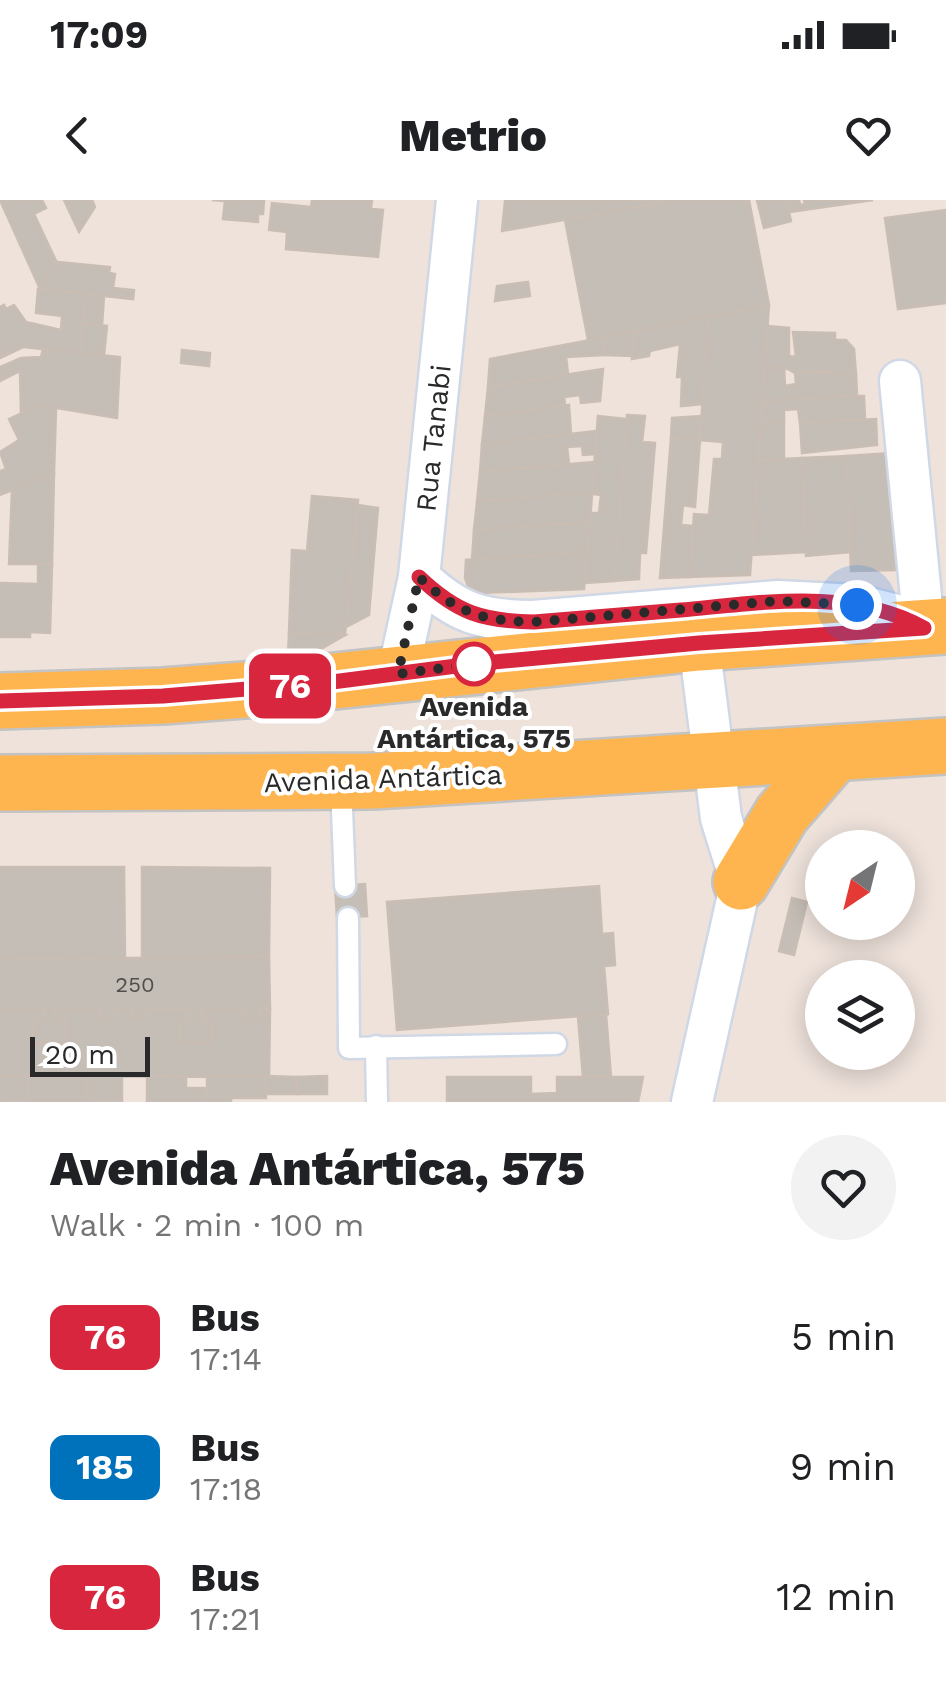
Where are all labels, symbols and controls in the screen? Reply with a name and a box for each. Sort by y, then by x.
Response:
text: 17:09 [50,13,148,57]
icon: back [50,108,105,163]
icon: heart [841,108,896,163]
text: Metrio [399,109,547,162]
street label: Rua Tanabi [409,363,458,513]
your location [832,580,882,630]
marker: Avenida Antártica, 575 [453,643,495,685]
line badge: 76 [245,654,335,718]
text: 76 [269,665,311,707]
place label: Avenida Antártica, 575 [377,690,571,755]
street label: Avenida Antártica [263,758,503,799]
north arrow [805,830,915,940]
map controls [805,830,915,1070]
button: layers [805,960,915,1070]
house number: 250 [115,972,155,997]
scale bar [30,1032,150,1076]
text: 20 m [45,1038,115,1071]
button: heart [791,1135,896,1240]
text: Avenida Antártica, 575 [50,1140,585,1197]
text: Walk · 2 min · 100 m [50,1206,364,1244]
text: Bus [190,1296,260,1340]
text: 5 min [791,1315,896,1359]
text: 76 [84,1316,126,1358]
text: 17:14 [190,1340,262,1378]
text: Bus [190,1426,260,1470]
text: 9 min [790,1445,896,1489]
text: 185 [76,1446,134,1488]
text: 17:18 [190,1470,262,1508]
text: Bus [190,1556,260,1600]
text: 12 min [776,1575,896,1619]
text: 76 [84,1576,126,1618]
text: 17:21 [190,1600,261,1638]

